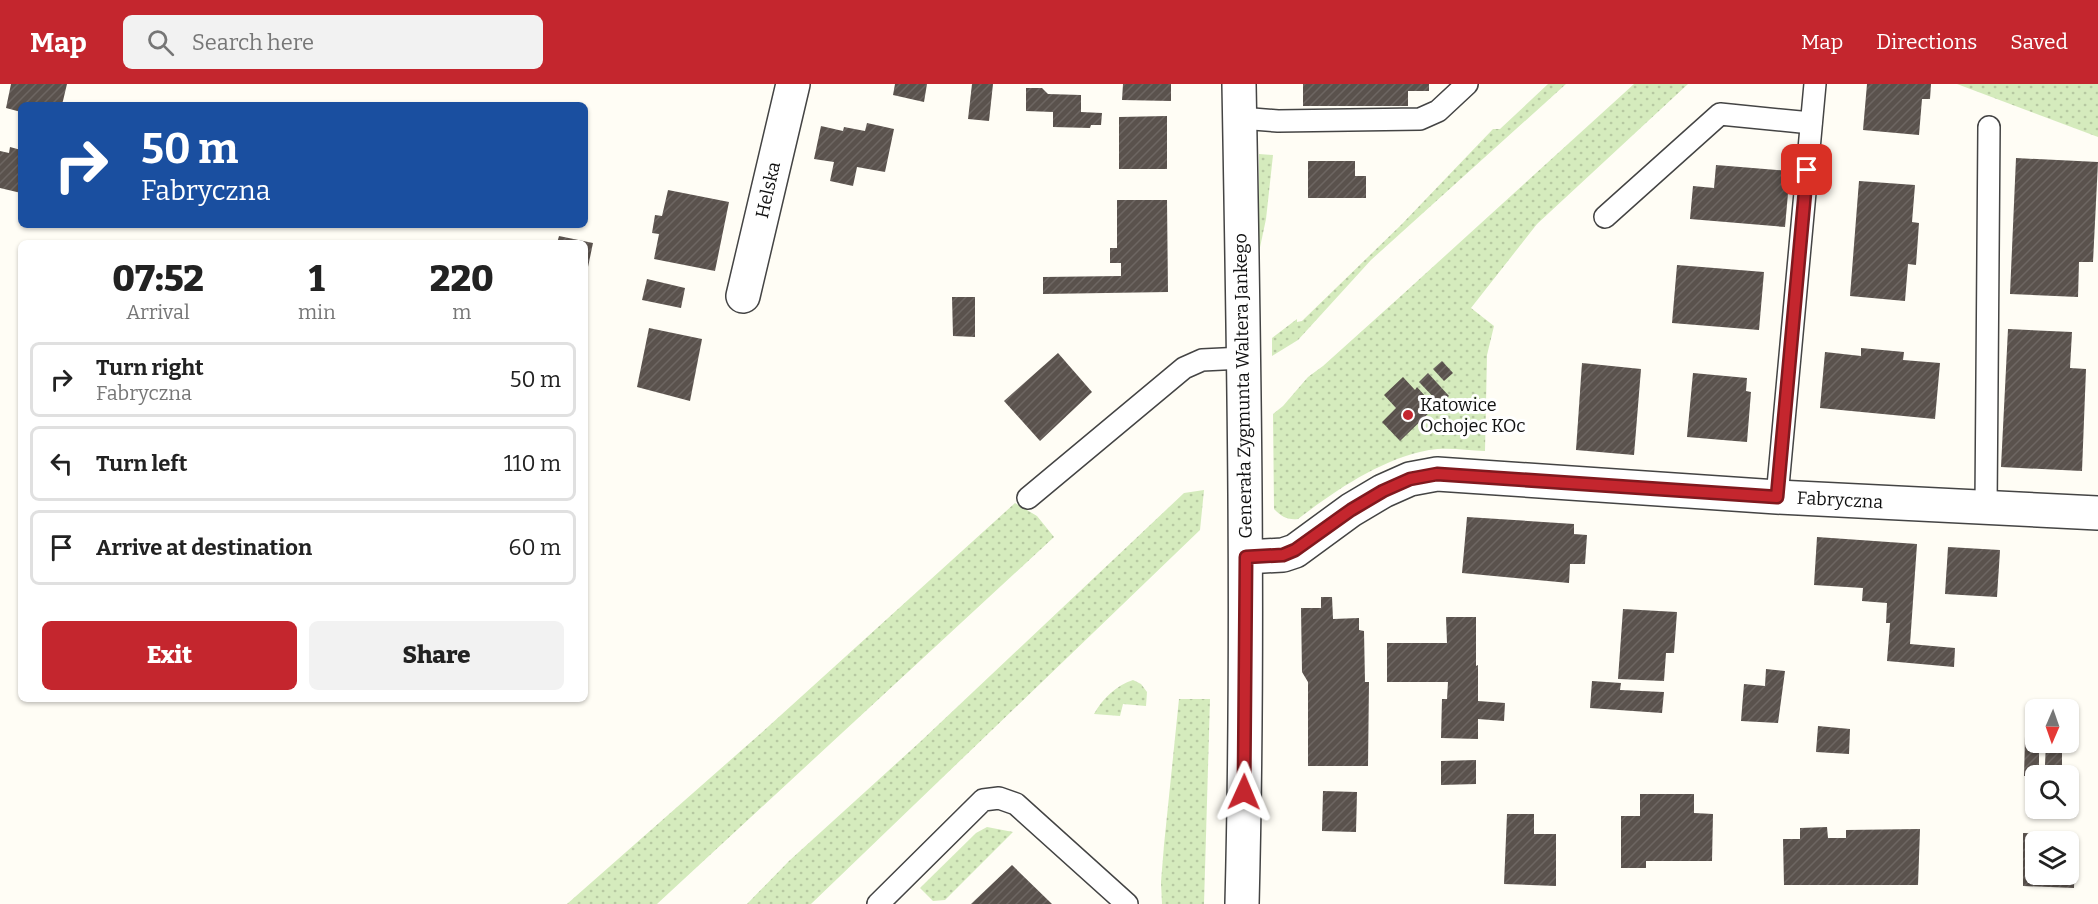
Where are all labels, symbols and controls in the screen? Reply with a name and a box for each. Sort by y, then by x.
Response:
search box [123,15,543,69]
text: Map [30,26,87,59]
icon: search [144,26,177,59]
text: Search here [192,29,314,56]
text: Map [1801,29,1843,55]
text: Directions [1876,29,1977,55]
text: Saved [2010,29,2068,55]
text: 50 m [141,124,238,174]
icon: right [42,126,120,204]
pin [1781,144,1832,195]
icon: arrive [1790,153,1823,186]
street label: Helska [751,160,785,220]
text: Fabryczna [141,175,270,207]
street label: Generała Zygmunta Waltera Jankego [1229,233,1257,539]
text: 07:52 [112,257,204,301]
text: 1 [309,257,325,301]
text: 220 [430,257,494,301]
text: Arrival [126,300,190,324]
text: min [298,300,336,324]
text: m [452,300,471,324]
text: Turn right [96,354,204,381]
icon: right [45,363,78,396]
text: 50 m [510,366,561,393]
text: Fabryczna [96,381,192,405]
place label: Katowice Ochojec KOc [1420,394,1526,437]
marker: Katowice Ochojec KOc [1401,408,1415,422]
icon: left [45,447,78,480]
text: Turn left [96,450,188,477]
text: 110 m [504,450,561,477]
street label: Fabryczna [1796,487,1884,513]
icon: arrive [45,531,78,564]
text: Arrive at destination [96,534,312,561]
text: 60 m [509,534,561,561]
button: Exit [42,621,297,690]
button: Share [309,621,564,690]
north arrow [2025,699,2079,753]
map controls [2025,699,2079,885]
position arrow [1212,760,1276,824]
button: search [2025,765,2079,819]
button: layers [2025,831,2079,885]

